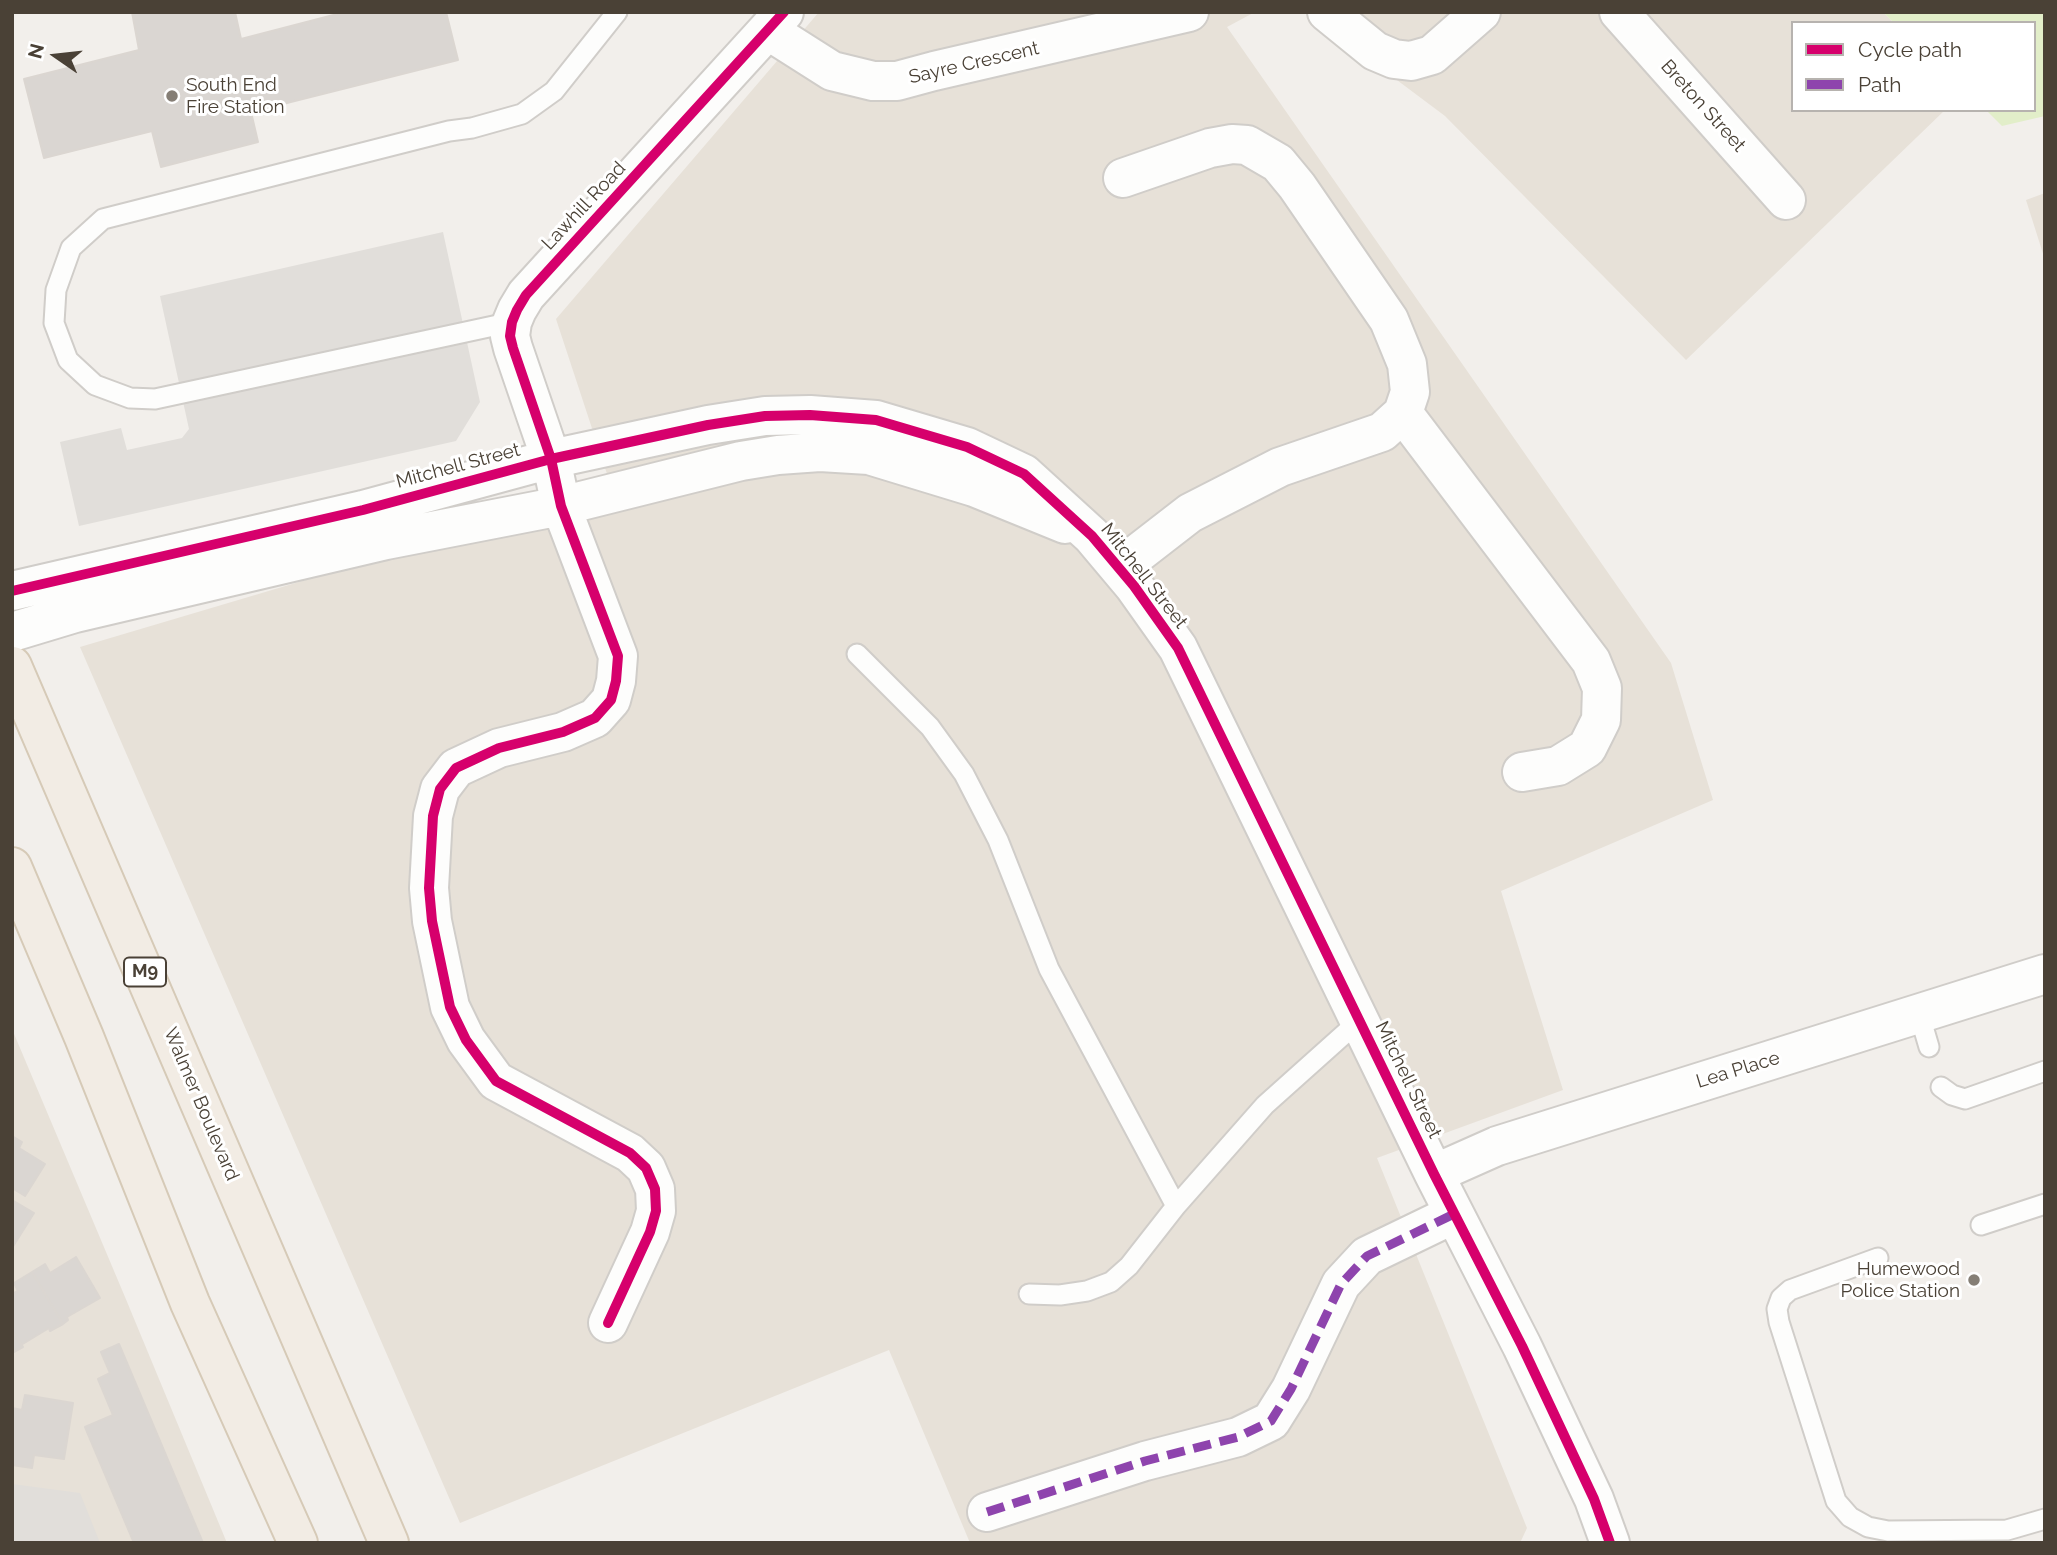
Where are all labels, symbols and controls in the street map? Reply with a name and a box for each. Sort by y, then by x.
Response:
north arrow [21,21,91,91]
legend [1791,21,2036,112]
street label: Sayre Crescent [907,37,1041,89]
text: Cycle path [1858,37,1962,62]
text: N [23,41,48,61]
street label: Breton Street [1656,55,1750,157]
text: Path [1858,72,1902,97]
place label: South End Fire Station [186,74,285,118]
marker: South End Fire Station [164,88,180,104]
street label: Lawhill Road [537,157,631,255]
street label: Mitchell Street [393,438,523,494]
street label: Mitchell Street [1096,519,1192,633]
road number: M9 [124,958,166,987]
street label: Mitchell Street [1370,1018,1446,1142]
street label: Walmer Boulevard [158,1024,244,1184]
street label: Lea Place [1694,1047,1782,1093]
place label: Humewood Police Station [1841,1258,1960,1302]
marker: Humewood Police Station [1966,1272,1982,1288]

